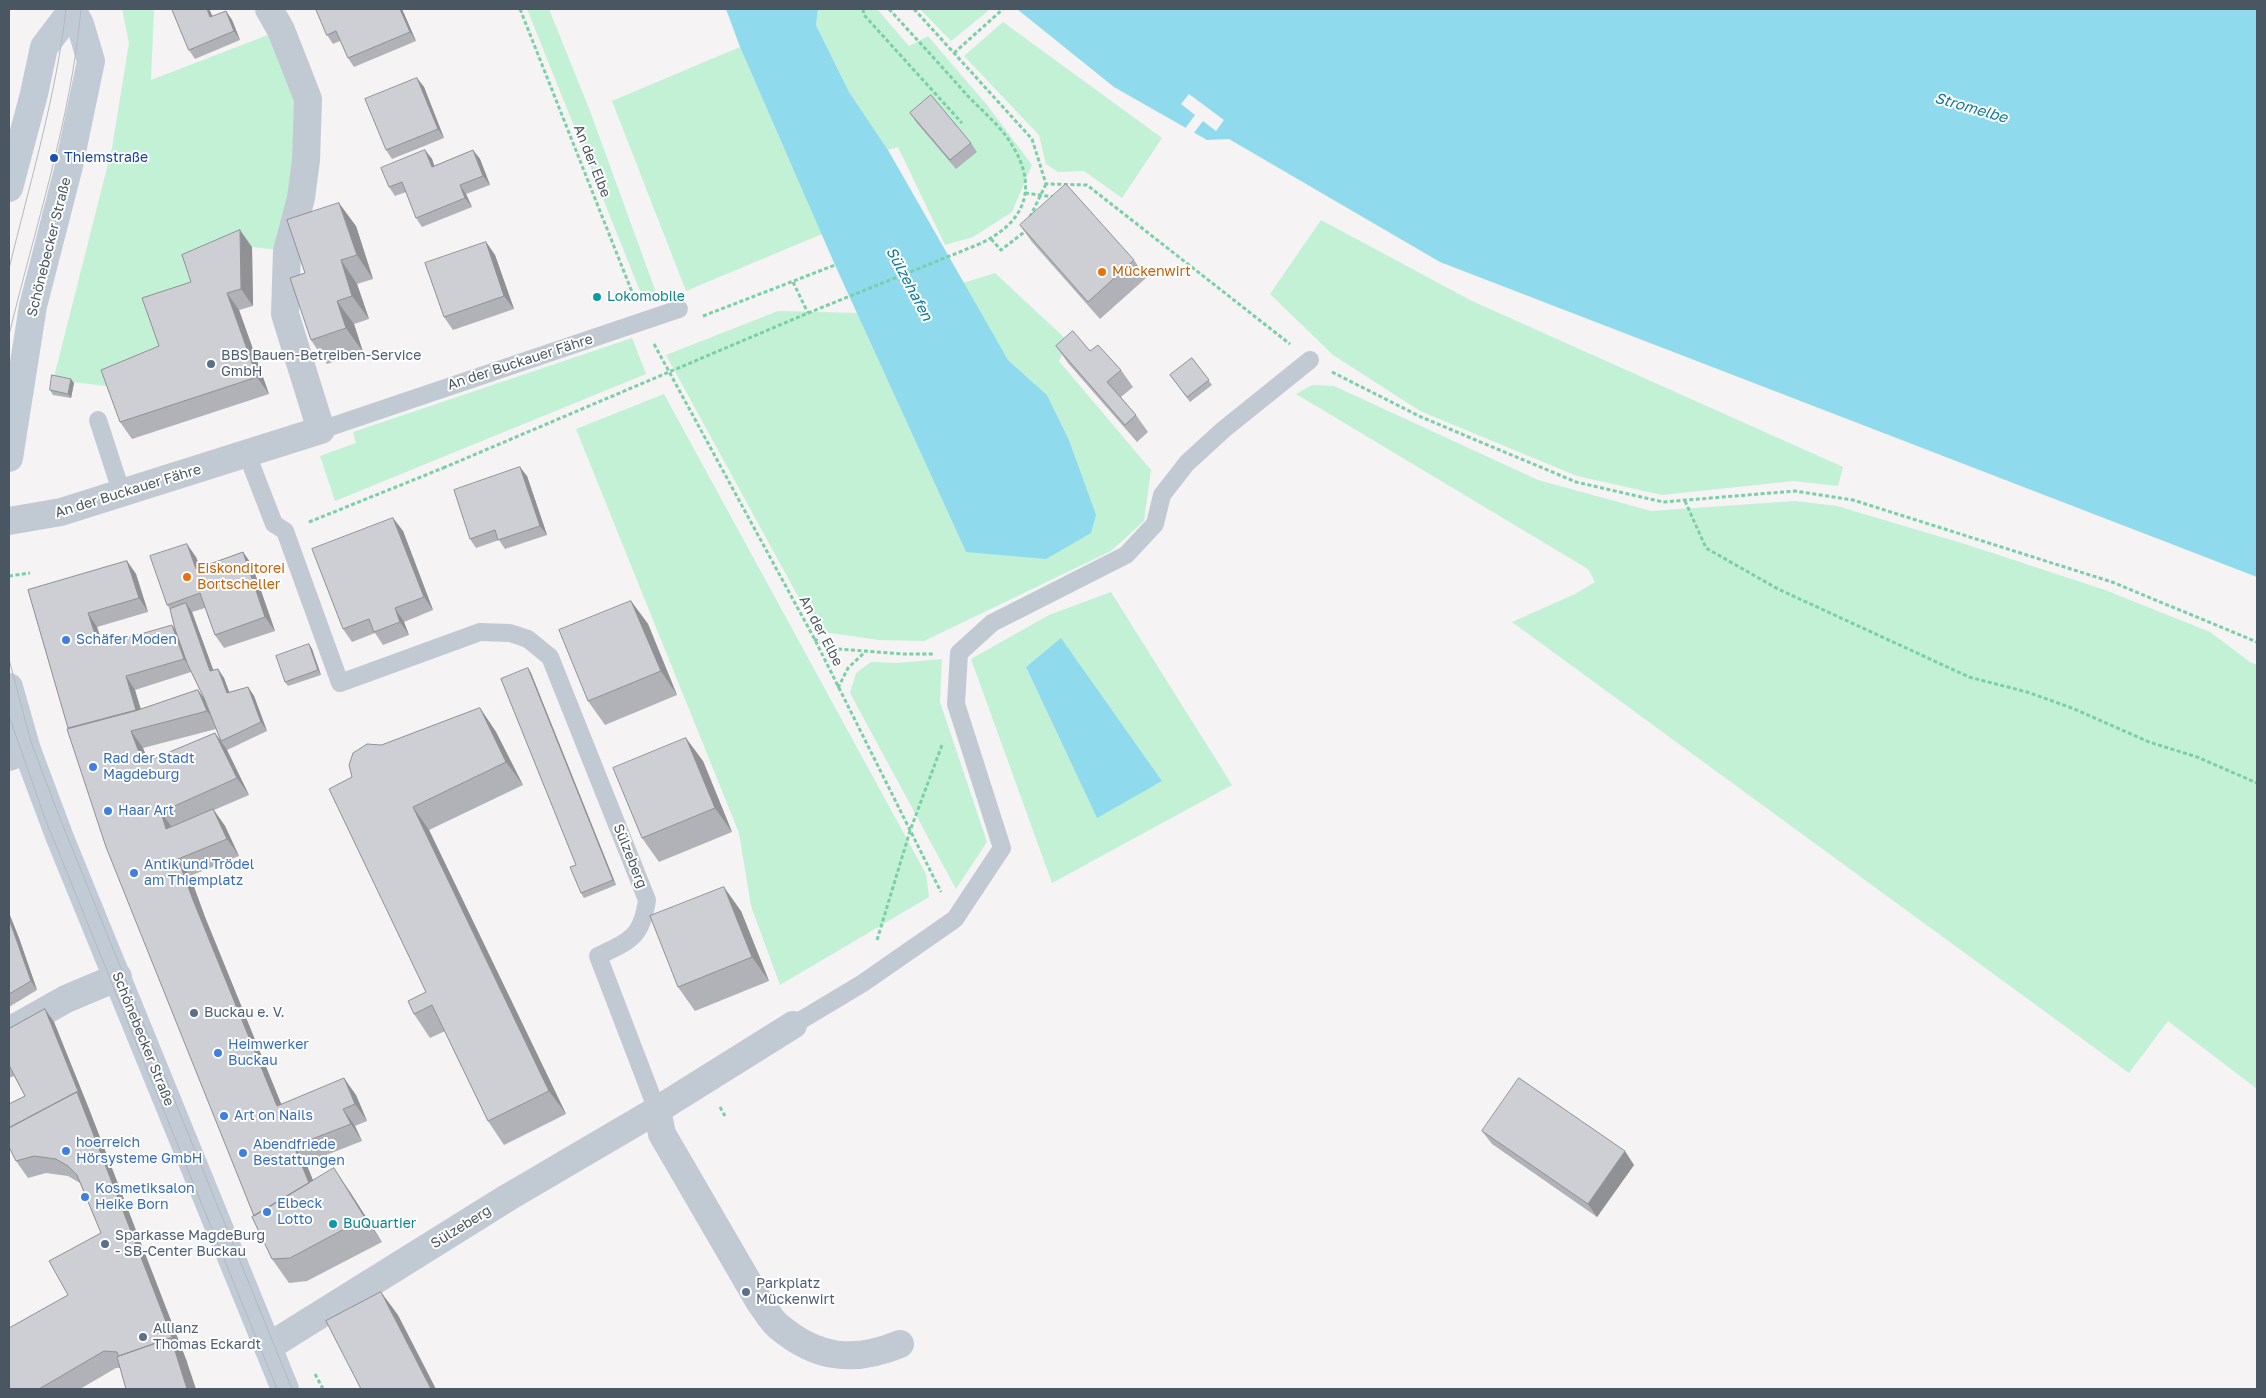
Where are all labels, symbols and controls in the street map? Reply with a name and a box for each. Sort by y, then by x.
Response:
water label: Stromelbe [1933,89,2009,127]
street label: An der Elbe [570,122,614,200]
place label: Thiemstraße [64,150,148,166]
marker: Thiemstraße [48,152,60,164]
street label: Schönebecker Straße [24,176,74,318]
water label: Sülzehafen [882,244,936,324]
place label: Mückenwirt [1112,264,1191,280]
marker: Mückenwirt [1096,266,1108,278]
place label: Lokomobile [607,289,685,305]
marker: Lokomobile [591,291,603,303]
street label: An der Buckauer Fähre [445,331,595,393]
place label: BBS Bauen-Betreiben-Service GmbH [221,348,421,381]
marker: BBS Bauen-Betreiben-Service GmbH [205,358,217,370]
street label: An der Buckauer Fähre [53,461,203,521]
place label: Eiskonditorei Bortscheller [197,561,285,594]
marker: Eiskonditorei Bortscheller [181,571,193,583]
street label: An der Elbe [796,593,846,669]
place label: Schäfer Moden [76,632,177,648]
marker: Schäfer Moden [60,634,72,646]
place label: Rad der Stadt Magdeburg [103,751,194,784]
marker: Rad der Stadt Magdeburg [87,761,99,773]
place label: Haar Art [118,803,174,819]
marker: Haar Art [102,805,114,817]
street label: Sülzeberg [609,821,651,891]
place label: Antik und Trödel am Thiemplatz [144,857,254,890]
marker: Antik und Trödel am Thiemplatz [128,867,140,879]
street label: Schönebecker Straße [108,969,178,1109]
place label: Buckau e. V. [204,1005,285,1021]
marker: Buckau e. V. [188,1007,200,1019]
place label: Heimwerker Buckau [228,1037,309,1070]
marker: Heimwerker Buckau [212,1047,224,1059]
place label: Art on Nails [234,1108,313,1124]
marker: Art on Nails [218,1110,230,1122]
place label: hoerreich Hörsysteme GmbH [76,1135,202,1168]
place label: Abendfriede Bestattungen [253,1137,345,1170]
marker: hoerreich Hörsysteme GmbH [60,1145,72,1157]
marker: Abendfriede Bestattungen [237,1147,249,1159]
place label: Kosmetiksalon Heike Born [95,1181,195,1214]
marker: Kosmetiksalon Heike Born [79,1191,91,1203]
place label: Elbeck Lotto [277,1196,322,1228]
street label: Sülzeberg [428,1202,494,1252]
marker: Elbeck Lotto [261,1206,273,1218]
place label: BuQuartier [343,1216,416,1232]
marker: BuQuartier [327,1218,339,1230]
place label: Sparkasse MagdeBurg - SB-Center Buckau [115,1228,265,1260]
marker: Sparkasse MagdeBurg - SB-Center Buckau [99,1238,111,1250]
place label: Parkplatz Mückenwirt [756,1276,835,1308]
marker: Parkplatz Mückenwirt [740,1286,752,1298]
place label: Allianz Thomas Eckardt [153,1321,261,1354]
marker: Allianz Thomas Eckardt [137,1331,149,1343]

